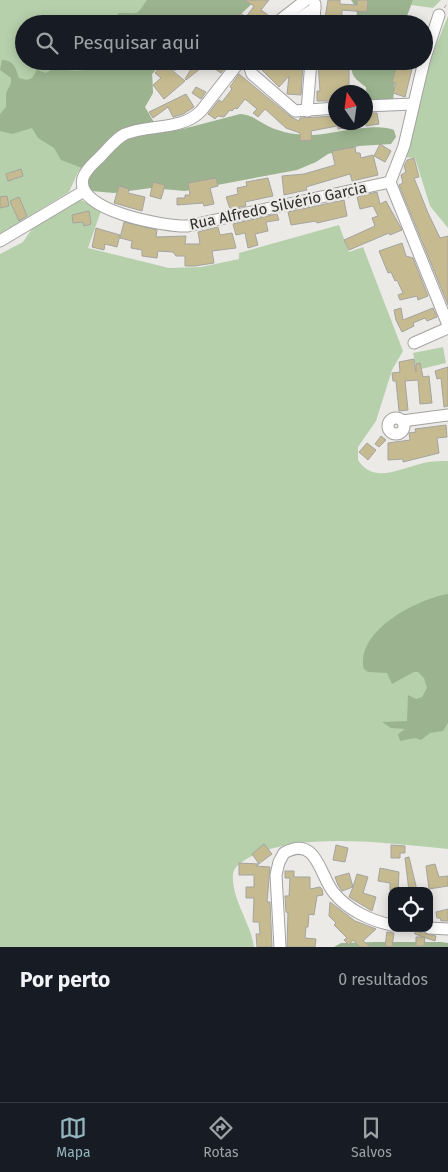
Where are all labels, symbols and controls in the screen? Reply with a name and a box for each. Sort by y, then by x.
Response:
search box [15,15,433,70]
icon: search [33,29,61,57]
text: Pesquisar aqui [73,31,200,54]
north arrow [328,85,373,130]
street label: Rua Alfredo Silvério Garcia [188,178,368,234]
map controls [388,887,433,932]
button: locate [388,887,433,932]
text: Por perto [20,967,110,993]
text: 0 resultados [338,970,428,989]
tab: Mapa [56,1114,91,1161]
tab: Rotas [203,1114,239,1161]
tab: Salvos [351,1114,392,1161]

